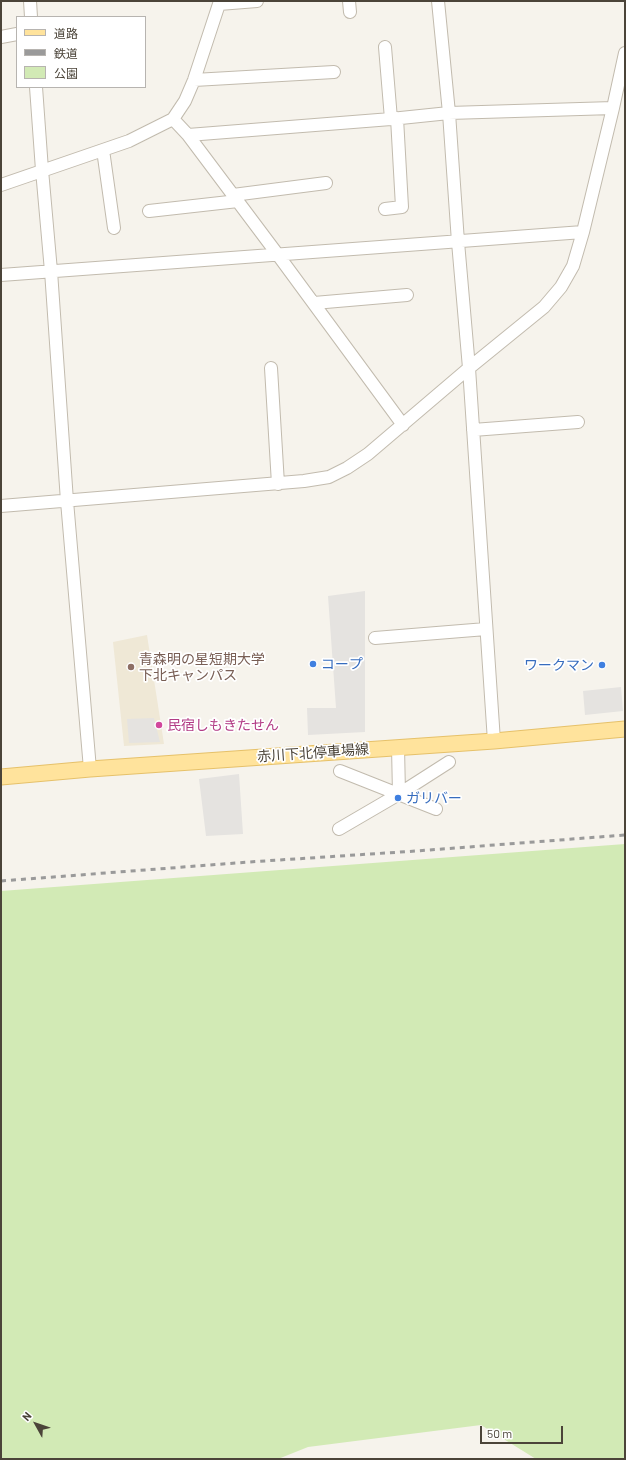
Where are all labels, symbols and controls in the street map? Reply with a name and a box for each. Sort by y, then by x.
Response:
legend [16,16,146,88]
text: 道路 [54,26,78,40]
text: 鉄道 [54,46,78,60]
text: 公園 [54,66,78,80]
place label: 青森明の星短期大学 下北キャンパス [139,651,265,684]
place label: コープ [321,656,363,672]
place label: ワークマン [524,657,594,673]
marker: コープ [308,659,318,669]
marker: ワークマン [597,660,607,670]
marker: 青森明の星短期大学 下北キャンパス [126,662,136,672]
place label: 民宿しもきたせん [167,717,279,733]
marker: 民宿しもきたせん [154,720,164,730]
street label: 赤川下北停車場線 [257,741,369,765]
place label: ガリバー [406,790,462,806]
marker: ガリバー [393,793,403,803]
north arrow [16,1404,56,1444]
text: N [19,1409,34,1423]
scale bar [482,1418,565,1444]
text: 50 m [487,1426,512,1440]

